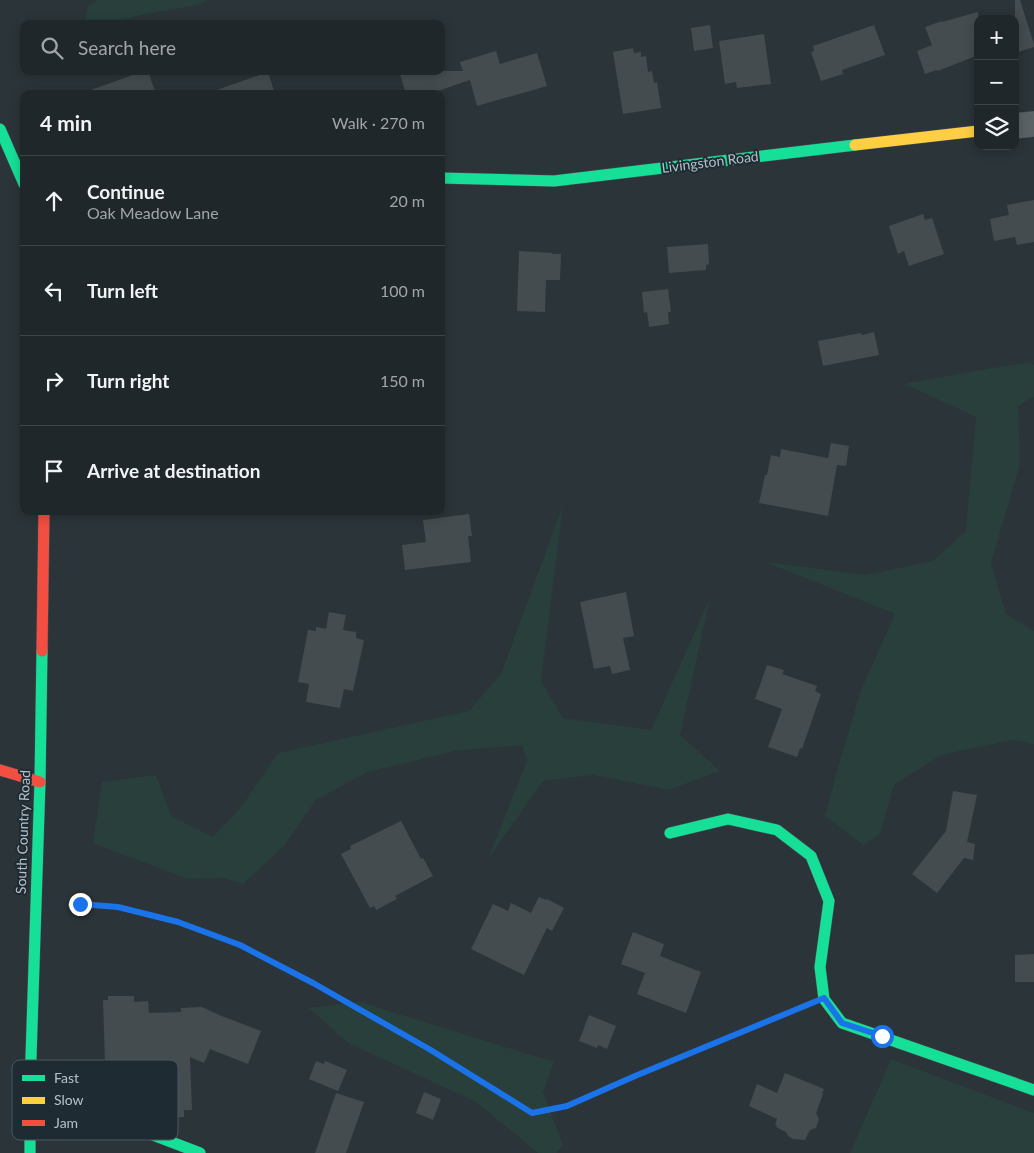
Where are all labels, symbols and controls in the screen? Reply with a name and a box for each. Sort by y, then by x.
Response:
map controls [974,15,1019,150]
button: + [974,15,1019,60]
search box [20,20,445,75]
icon: search [38,34,66,62]
text: Search here [78,36,176,59]
button: − [974,60,1019,105]
button: layers [974,105,1019,150]
text: 4 min [40,110,92,135]
text: Walk · 270 m [332,113,425,132]
street label: Livingston Road [660,147,759,176]
text: Continue [87,180,165,203]
icon: ahead [40,187,68,215]
text: 20 m [389,191,425,210]
text: Oak Meadow Lane [87,203,219,222]
icon: left [40,277,68,305]
text: Turn left [87,279,158,302]
text: 100 m [380,281,425,300]
icon: right [40,367,68,395]
text: Turn right [87,369,169,392]
text: 150 m [380,371,425,390]
icon: arrive [40,457,68,485]
text: Arrive at destination [87,459,260,482]
street label: South Country Road [12,770,33,894]
route end [69,893,92,916]
route start [871,1025,894,1048]
legend [12,1060,178,1140]
text: Fast [54,1069,79,1086]
text: Slow [54,1091,84,1108]
text: Jam [54,1114,78,1131]

